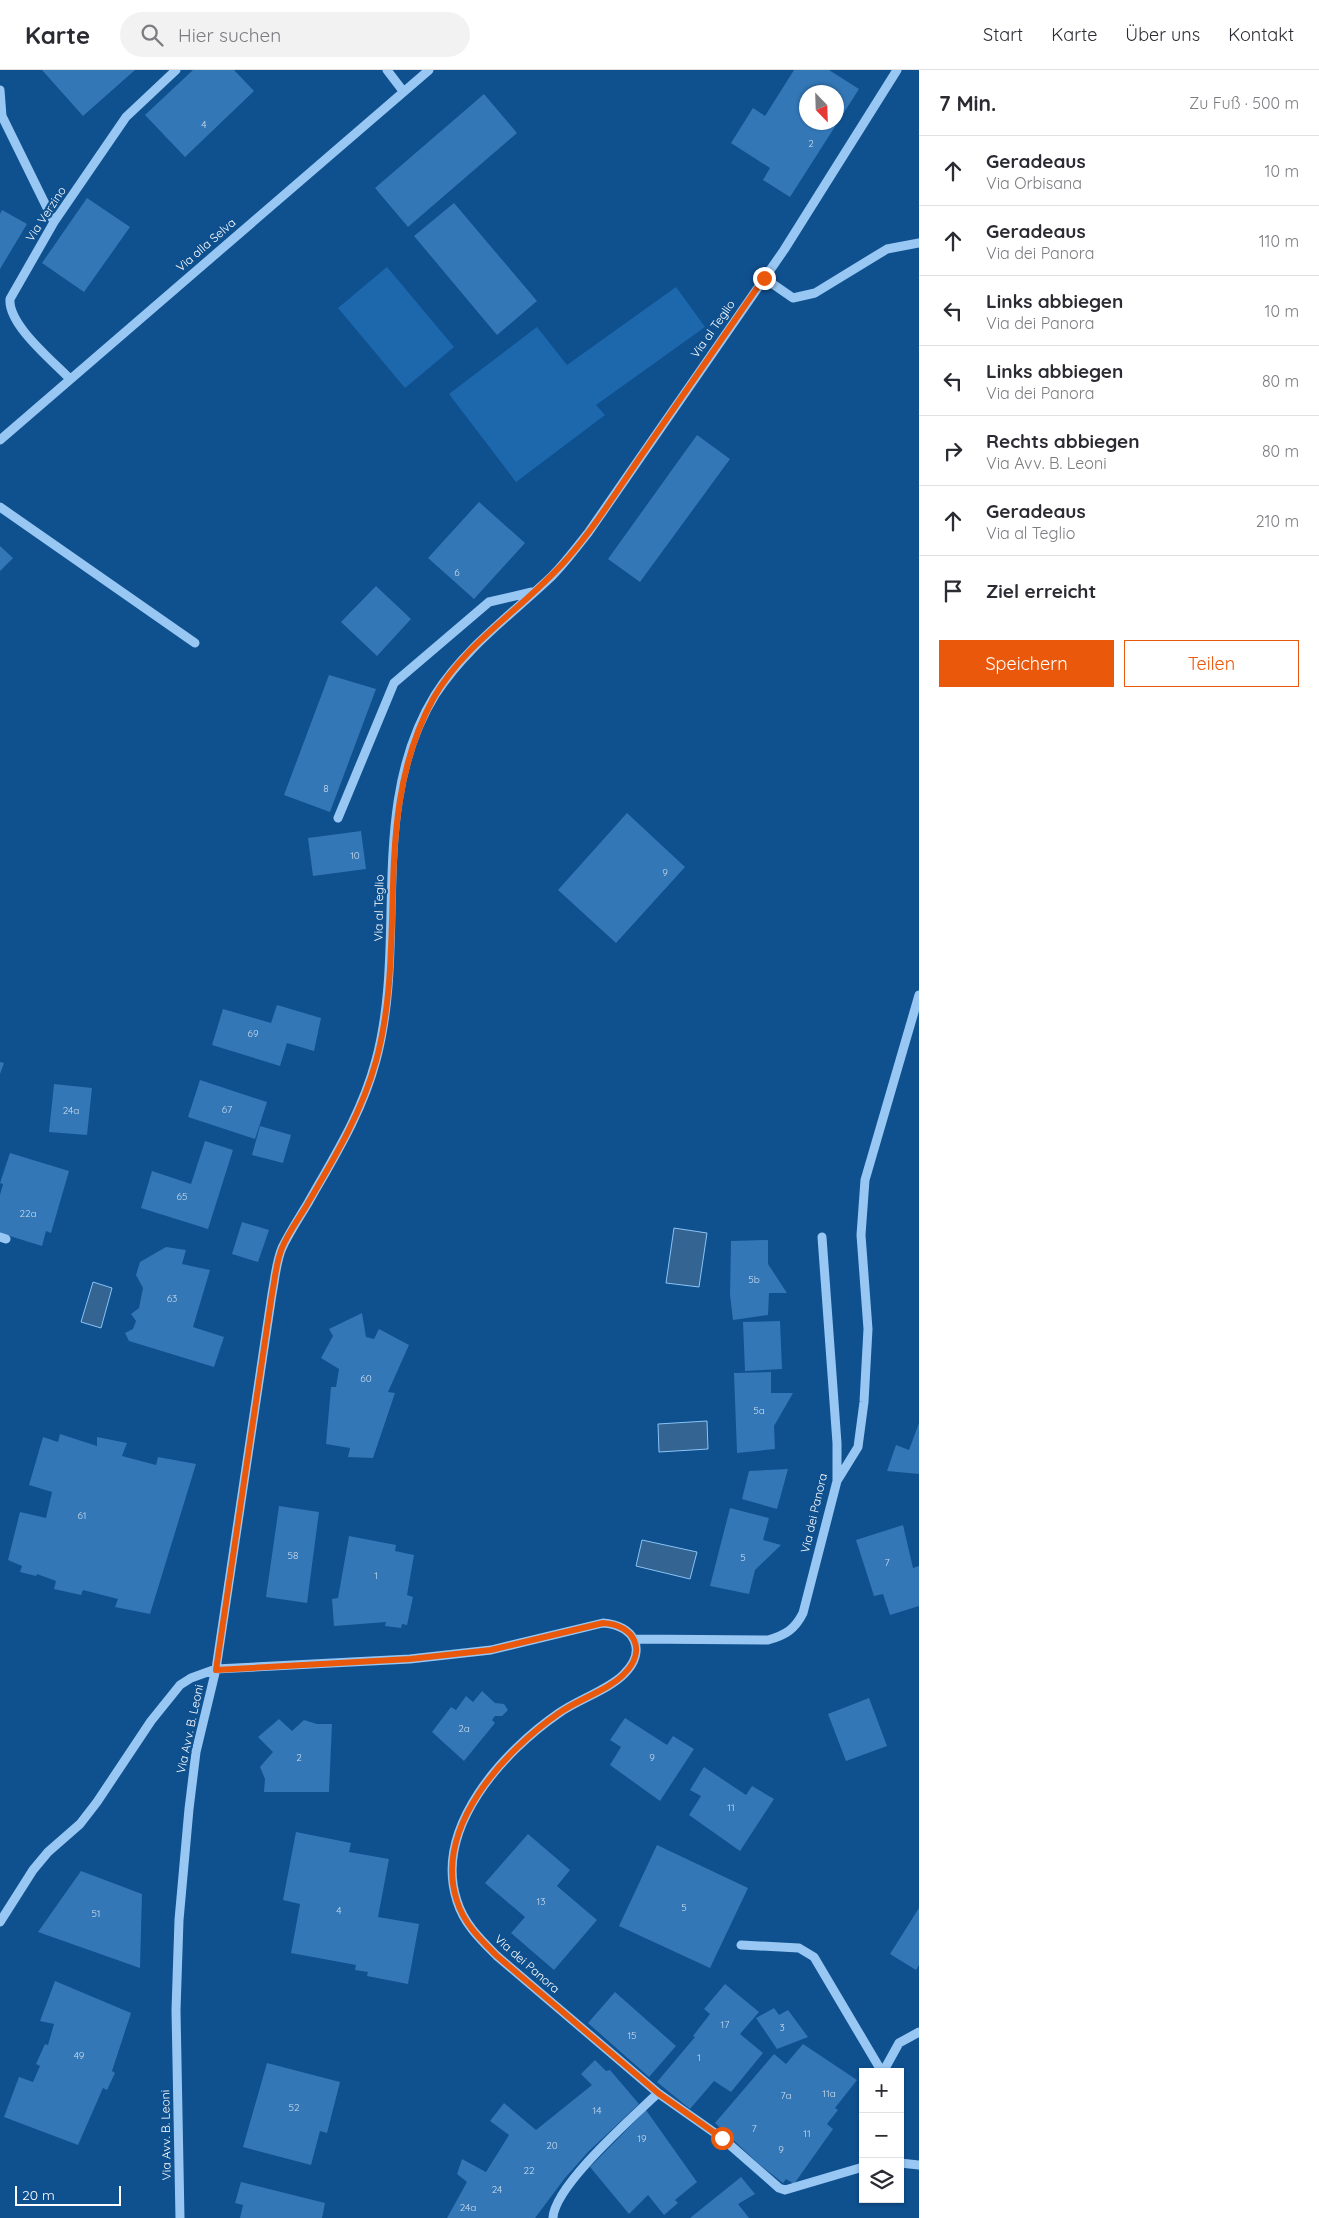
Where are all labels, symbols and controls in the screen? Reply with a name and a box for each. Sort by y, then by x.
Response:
search box [120,12,470,57]
text: Karte [25,20,90,50]
icon: search [138,21,166,49]
text: Hier suchen [178,23,281,47]
text: Start [983,23,1023,46]
text: Karte [1051,23,1097,46]
text: Über uns [1125,23,1200,46]
text: Kontakt [1228,23,1294,46]
north arrow [799,85,844,130]
text: 7 Min. [939,90,996,116]
text: Zu Fuß · 500 m [1189,93,1299,113]
house number: 4 [201,118,207,131]
house number: 2 [808,137,814,150]
text: Geradeaus [986,149,1086,173]
icon: ahead [939,157,967,185]
text: 10 m [1265,161,1299,181]
text: Via Orbisana [986,173,1082,193]
street label: Via Verzino [22,183,69,244]
street label: Via alla Selva [173,215,239,275]
text: Geradeaus [986,219,1086,243]
icon: ahead [939,227,967,255]
text: 110 m [1259,231,1299,251]
text: Via dei Panora [986,243,1094,263]
route end [753,267,776,290]
text: Links abbiegen [986,289,1123,313]
street label: Via al Teglio [687,297,738,360]
icon: left [939,297,967,325]
text: 10 m [1265,301,1299,321]
text: Via dei Panora [986,313,1094,333]
text: Links abbiegen [986,359,1123,383]
icon: left [939,367,967,395]
text: 80 m [1262,371,1299,391]
text: Via dei Panora [986,383,1094,403]
text: Rechts abbiegen [986,429,1139,453]
icon: right [939,437,967,465]
text: 80 m [1262,441,1299,461]
text: Via Avv. B. Leoni [986,453,1107,473]
text: Geradeaus [986,499,1086,523]
icon: ahead [939,507,967,535]
text: 210 m [1256,511,1299,531]
text: Via al Teglio [986,523,1075,543]
house number: 6 [454,566,460,579]
icon: arrive [939,577,967,605]
text: Ziel erreicht [986,579,1096,603]
button: Speichern [939,640,1114,687]
button: Teilen [1124,640,1299,687]
house number: 8 [323,782,329,795]
house number: 10 [350,849,360,862]
house number: 9 [662,866,668,879]
street label: Via al Teglio [370,874,387,942]
house number: 69 [248,1027,259,1040]
house number: 67 [222,1103,232,1116]
house number: 24a [63,1104,79,1117]
house number: 65 [177,1190,187,1203]
house number: 22a [19,1207,37,1220]
house number: 5b [748,1273,760,1286]
house number: 63 [167,1292,177,1305]
house number: 60 [360,1372,372,1385]
house number: 5a [753,1404,765,1417]
street label: Via dei Panora [797,1472,830,1554]
house number: 61 [77,1509,87,1522]
house number: 58 [288,1549,298,1562]
house number: 5 [740,1551,746,1564]
house number: 7 [884,1556,890,1569]
house number: 1 [374,1569,378,1582]
street label: Via Avv. B. Leoni [173,1683,206,1775]
house number: 2a [458,1722,470,1735]
house number: 2 [296,1751,302,1764]
house number: 9 [649,1751,655,1764]
house number: 11 [727,1801,735,1814]
house number: 13 [537,1895,545,1908]
house number: 5 [681,1901,687,1914]
house number: 4 [336,1904,342,1917]
house number: 51 [91,1907,101,1920]
street label: Via dei Panora [492,1931,563,1996]
house number: 17 [721,2018,729,2031]
house number: 3 [779,2021,785,2034]
house number: 15 [627,2029,637,2042]
house number: 49 [74,2049,85,2062]
house number: 1 [697,2051,701,2064]
map controls [859,2068,904,2203]
button: + [859,2068,904,2113]
house number: 11a [822,2087,836,2100]
house number: 7a [780,2089,792,2102]
street label: Via Avv. B. Leoni [157,2090,174,2180]
house number: 52 [289,2101,300,2114]
house number: 14 [593,2104,601,2117]
button: − [859,2113,904,2158]
house number: 7 [751,2122,757,2135]
route start [711,2127,734,2150]
house number: 11 [803,2127,811,2140]
house number: 19 [637,2132,647,2145]
house number: 20 [546,2139,558,2152]
house number: 9 [778,2143,784,2156]
button: layers [859,2158,904,2203]
house number: 22 [523,2164,535,2177]
scale bar [15,2183,121,2206]
house number: 24 [492,2183,502,2196]
text: 20 m [22,2186,55,2204]
house number: 24a [460,2201,476,2214]

